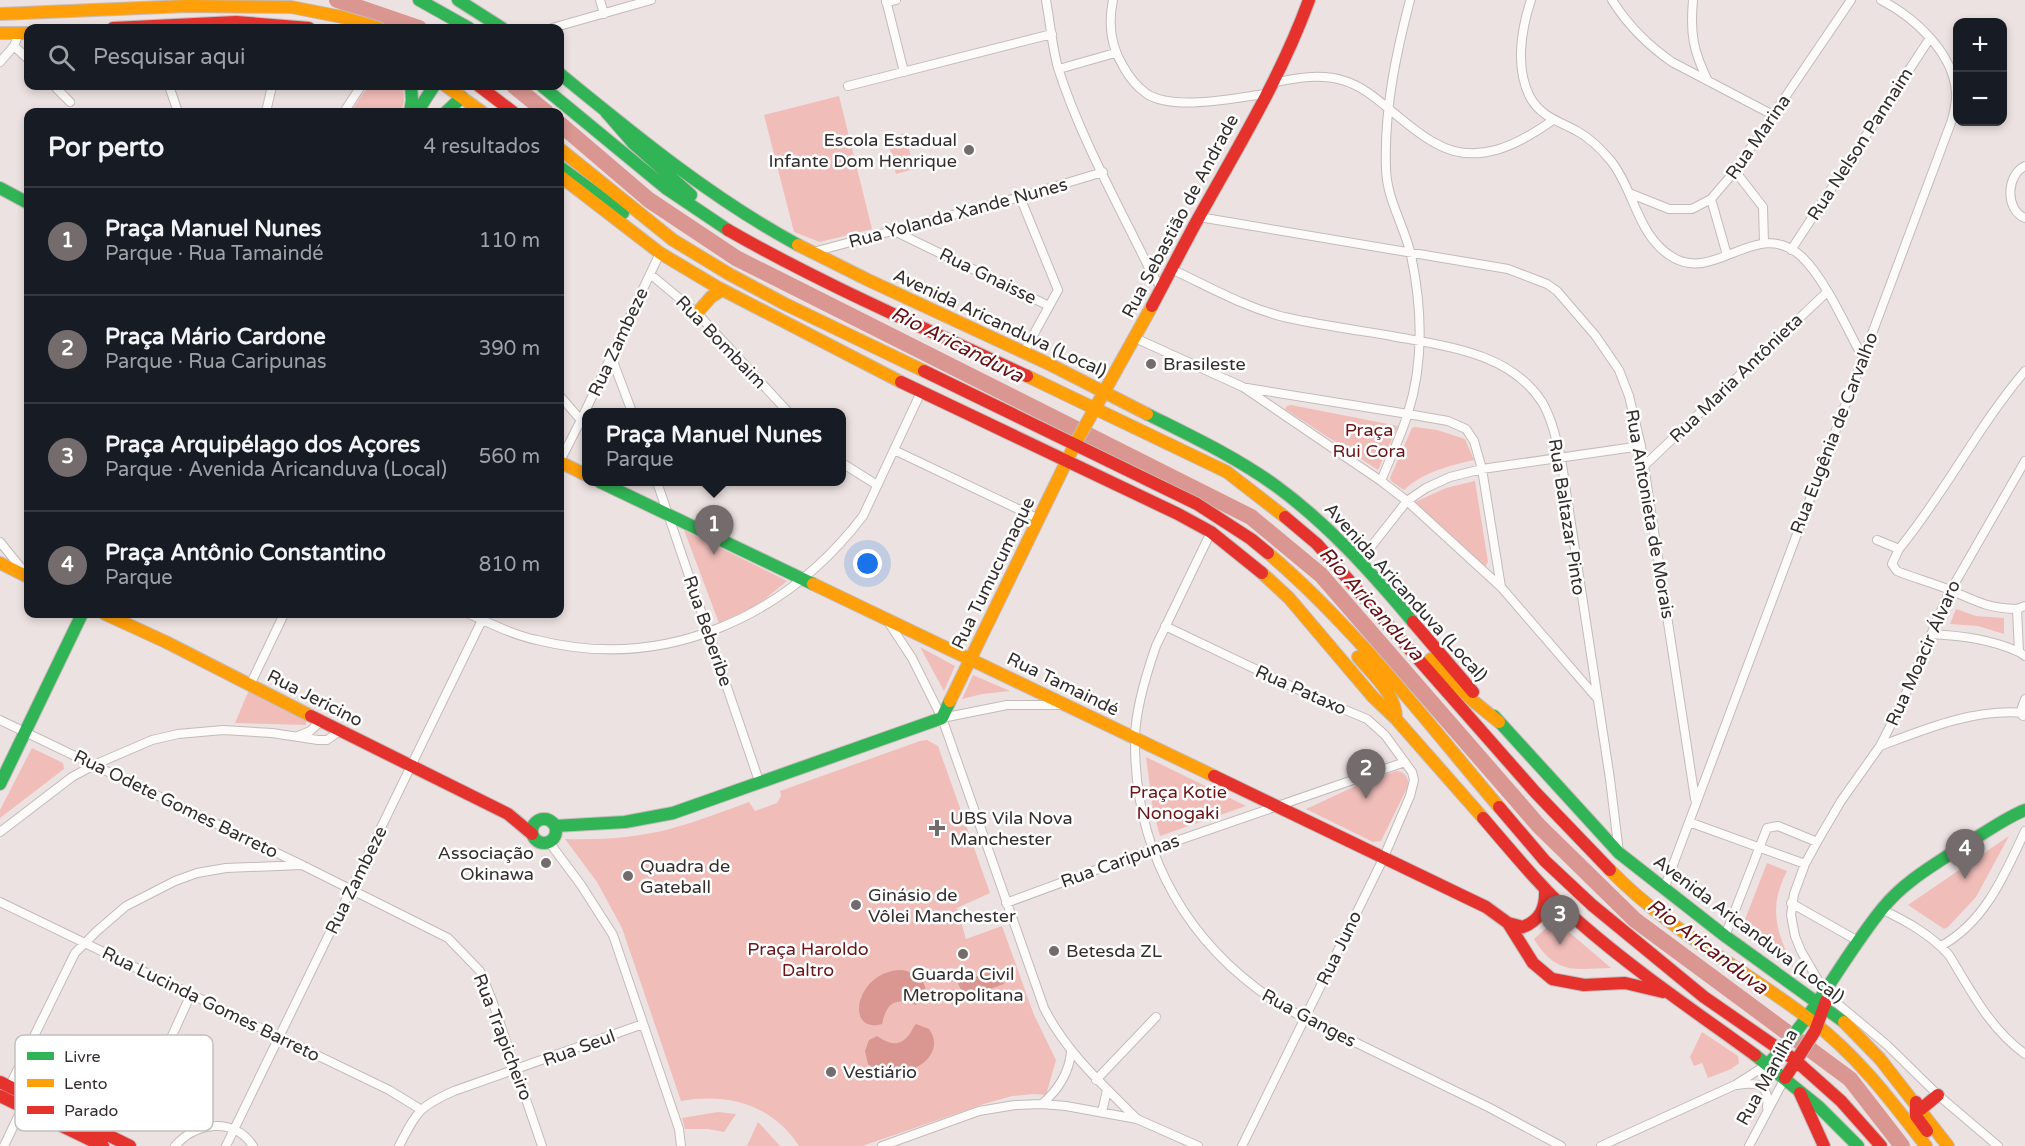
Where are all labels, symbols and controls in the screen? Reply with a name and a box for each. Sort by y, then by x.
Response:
map controls [1953,18,2007,126]
button: + [1953,18,2007,72]
search box [24,24,564,90]
icon: search [45,41,78,74]
text: Pesquisar aqui [93,44,245,70]
street label: Rua Nelson Pannaim [1802,64,1918,224]
button: − [1953,72,2007,126]
street label: Rua Marina [1721,90,1795,184]
street label: Rua Sebastião de Andrade [1117,110,1243,322]
place label: Escola Estadual Infante Dom Henrique [769,129,957,172]
text: Por perto [48,132,164,163]
text: 4 resultados [424,135,540,159]
marker: Escola Estadual Infante Dom Henrique [962,143,976,157]
street label: Rua Yolanda Xande Nunes [846,173,1070,253]
text: Praça Manuel Nunes [105,216,321,242]
text: 1 [61,229,74,253]
text: 110 m [479,229,540,253]
text: Parque · Rua Tamaindé [105,242,324,266]
street label: Rua Gnaisse [936,243,1040,309]
street label: Avenida Aricanduva (Local) [890,264,1110,382]
street label: Rua Zambeze [583,284,653,400]
street label: Rua Bombaim [671,291,771,393]
water label: Rio Aricanduva [887,301,1028,389]
street label: Rua Maria Antônieta [1665,309,1807,447]
text: Praça Mário Cardone [105,324,326,350]
street label: Rua Eugênia de Carvalho [1785,329,1883,537]
text: 2 [61,337,74,361]
text: 390 m [479,337,540,361]
text: Parque · Rua Caripunas [105,350,327,374]
place label: Brasileste [1163,353,1246,375]
marker: Brasileste [1144,357,1158,371]
popup [582,408,846,486]
street label: Rua Antonieta de Morais [1621,408,1679,620]
park label: Praça Rui Cora [1332,419,1406,462]
text: Praça Manuel Nunes [606,422,822,448]
text: Praça Arquipélago dos Açores [105,432,420,458]
street label: Rua Baltazar Pinto [1544,437,1590,597]
text: 3 [61,445,74,469]
text: 560 m [479,445,540,469]
text: Parque [606,448,673,472]
text: Parque · Avenida Aricanduva (Local) [105,458,447,482]
street label: Rua Tumucumaque [947,493,1039,653]
street label: Avenida Aricanduva (Local) [1320,498,1492,686]
pin: 1 [694,506,734,555]
text: Praça Antônio Constantino [105,540,386,566]
water label: Rio Aricanduva [1314,542,1429,666]
your location [853,549,882,578]
text: 4 [61,553,74,577]
text: 810 m [479,553,540,577]
text: Parque [105,566,173,590]
street label: Rua Beberibe [679,573,737,689]
street label: Rua Moacir Álvaro [1881,577,1965,729]
street label: Rua Tamaindé [1003,647,1123,721]
street label: Rua Pataxo [1252,660,1350,720]
street label: Rua Jericino [263,664,367,732]
street label: Rua Odete Gomes Barreto [70,745,282,863]
pin: 2 [1346,750,1386,799]
park label: Praça Kotie Nonogaki [1129,781,1227,824]
place label: UBS Vila Nova Manchester [950,807,1073,850]
marker: UBS Vila Nova Manchester [928,819,946,837]
street label: Rua Zambeze [320,822,392,938]
street label: Rua Caripunas [1058,829,1182,893]
pin: 4 [1946,830,1984,879]
place label: Associação Okinawa [438,842,534,885]
street label: Avenida Aricanduva (Local) [1649,850,1849,1008]
place label: Quadra de Gateball [640,855,730,898]
marker: Associação Okinawa [539,856,553,870]
marker: Quadra de Gateball [621,869,635,883]
place label: Ginásio de Vôlei Manchester [868,884,1016,927]
water label: Rio Aricanduva [1642,894,1773,1001]
pin: 3 [1540,896,1580,945]
marker: Ginásio de Vôlei Manchester [849,898,863,912]
street label: Rua Juno [1312,907,1366,989]
park label: Praça Haroldo Daltro [747,938,869,981]
place label: Betesda ZL [1066,940,1163,962]
street label: Rua Lucinda Gomes Barreto [98,942,324,1066]
marker: Betesda ZL [1047,944,1061,958]
marker: Guarda Civil Metropolitana [956,947,970,961]
place label: Guarda Civil Metropolitana [902,963,1024,1006]
street label: Rua Trapicheiro [469,970,537,1104]
street label: Rua Ganges [1258,984,1360,1052]
street label: Rua Seul [540,1025,618,1071]
street label: Rua Manilha [1731,1025,1803,1129]
legend [15,1035,213,1131]
text: Livre [64,1047,101,1067]
place label: Vestiário [843,1061,917,1083]
marker: Vestiário [824,1065,838,1079]
text: Lento [64,1074,108,1094]
text: Parado [64,1101,118,1121]

